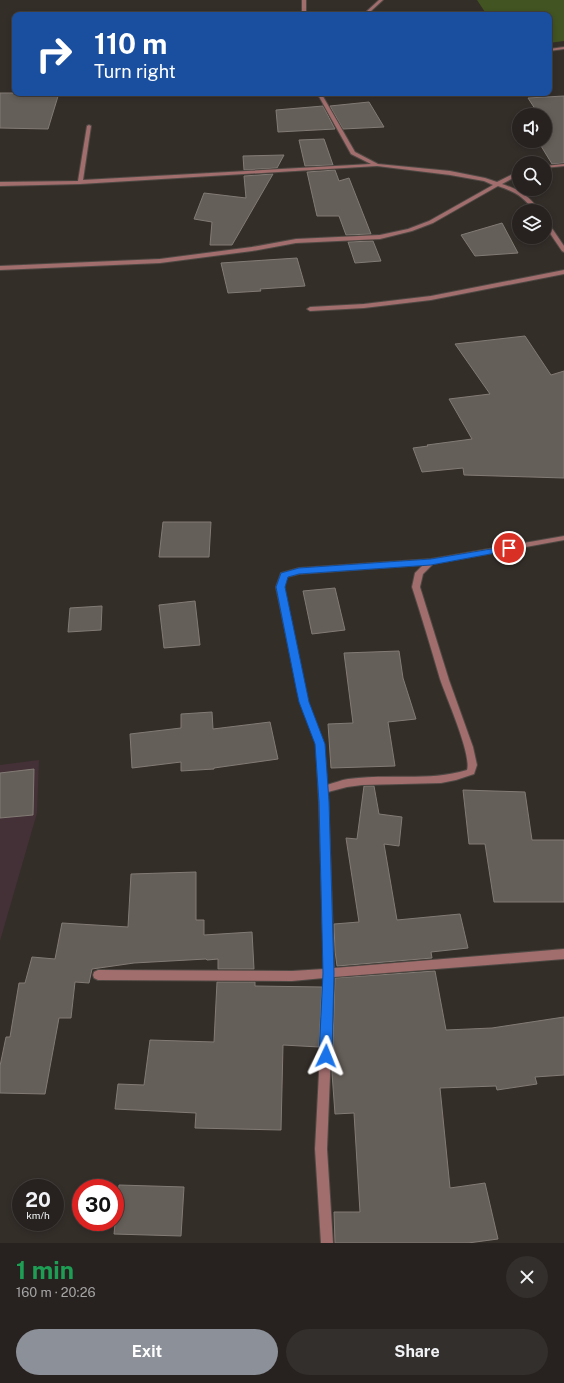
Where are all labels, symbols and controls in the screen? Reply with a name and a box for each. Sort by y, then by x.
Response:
text: 110 m [94,27,167,60]
icon: right [28,28,80,80]
text: Turn right [94,61,176,82]
map controls [512,108,552,244]
button: sound [512,108,552,148]
button: search [512,156,552,196]
button: layers [512,204,552,244]
pin [492,531,526,565]
icon: arrive [498,537,520,559]
position arrow [305,1035,347,1077]
speed limit sign: 30 [72,1179,124,1231]
text: 20 [25,1188,51,1212]
text: km/h [26,1209,50,1221]
text: 1 min [16,1256,74,1284]
button: close [506,1256,548,1298]
text: 160 m · 20:26 [16,1285,96,1300]
button: Exit [16,1329,278,1375]
button: Share [286,1329,548,1375]

